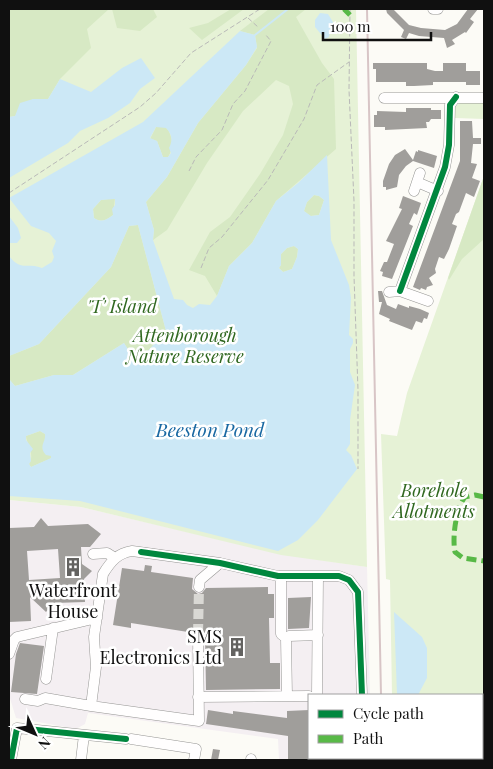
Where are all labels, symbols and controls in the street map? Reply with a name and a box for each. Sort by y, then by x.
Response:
scale bar [323,10,430,42]
text: 100 m [330,16,371,36]
park label: 'T' Island [87,294,158,318]
park label: Attenborough Nature Reserve [124,323,244,368]
water label: Beeston Pond [155,416,265,442]
park label: Borehole Allotments [391,478,475,523]
building icon: Waterfront House [62,556,84,578]
place label: Waterfront House [28,578,118,623]
place label: SMS Electronics Ltd [100,624,223,669]
building icon: SMS Electronics Ltd [226,636,248,658]
legend [308,694,483,759]
text: Cycle path [353,703,424,723]
north arrow [10,709,60,759]
text: Path [353,728,383,748]
text: N [34,733,55,754]

